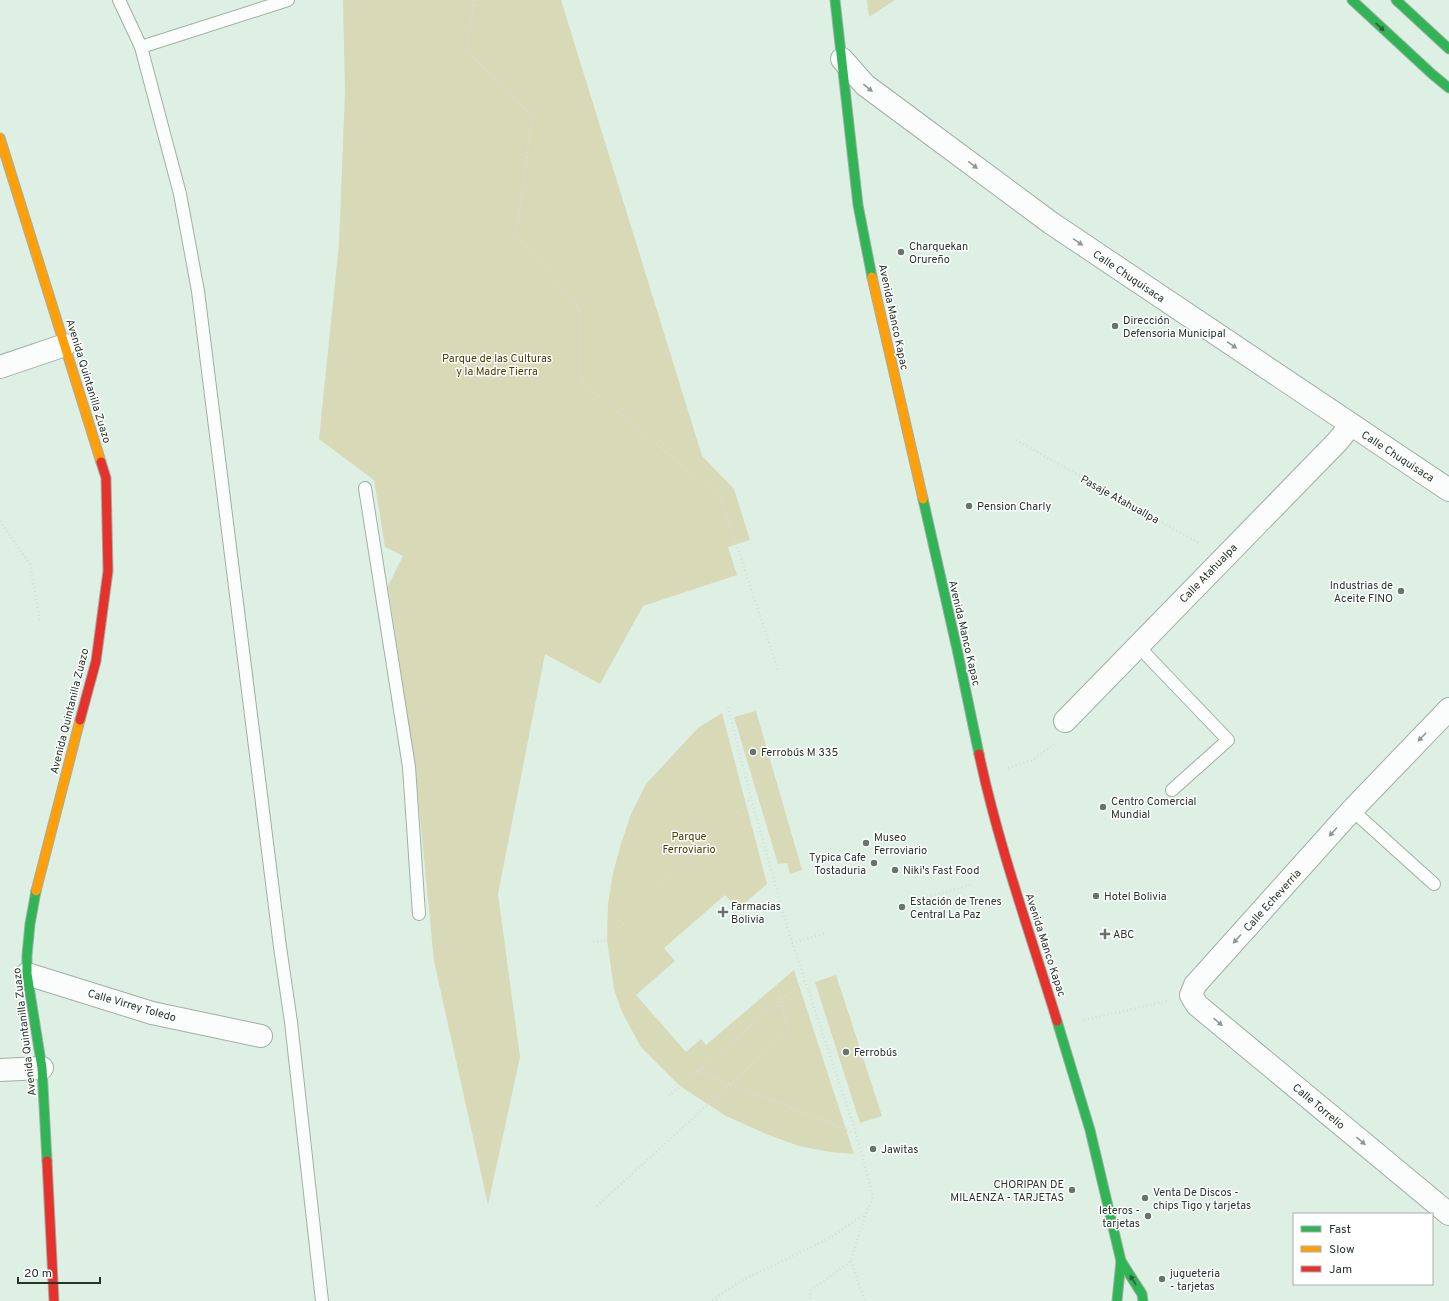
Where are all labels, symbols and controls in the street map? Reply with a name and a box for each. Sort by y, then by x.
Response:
one-way arrow [1375,22,1385,31]
one-way arrow [863,83,874,92]
one-way arrow [967,161,978,169]
one-way arrow [1072,238,1084,245]
place label: Charquekan Orureño [909,240,968,267]
marker: Charquekan Orureño [896,247,906,257]
street label: Calle Chuquisaca [1090,248,1167,306]
street label: Avenida Manco Kapac [875,263,911,371]
place label: Dirección Defensoria Municipal [1123,314,1226,341]
street label: Avenida Quintanilla Zuazo [62,318,114,445]
marker: Dirección Defensoria Municipal [1110,321,1120,331]
one-way arrow [1226,342,1238,349]
park label: Parque de las Culturas y la Madre Tierra [442,352,552,379]
street label: Calle Chuquisaca [1358,428,1437,486]
street label: Pasaje Atahuallpa [1078,472,1162,527]
place label: Pension Charly [977,500,1051,514]
marker: Pension Charly [964,501,974,511]
street label: Calle Atahualpa [1177,541,1241,606]
street label: Avenida Manco Kapac [945,579,983,687]
place label: Industrias de Aceite FINO [1330,579,1393,606]
marker: Industrias de Aceite FINO [1396,586,1406,596]
street label: Avenida Quintanilla Zuazo [48,647,92,775]
one-way arrow [1417,732,1427,742]
place label: Ferrobús M 335 [761,746,838,760]
marker: Ferrobús M 335 [748,747,758,757]
place label: Centro Comercial Mundial [1111,795,1196,822]
marker: Centro Comercial Mundial [1098,802,1108,812]
one-way arrow [1328,827,1337,837]
park label: Parque Ferroviario [662,830,716,857]
place label: Museo Ferroviario [874,831,927,858]
marker: Museo Ferroviario [861,838,871,848]
place label: Typica Cafe Tostaduria [809,851,866,878]
marker: Typica Cafe Tostaduria [869,858,879,868]
place label: Niki's Fast Food [903,864,979,878]
marker: Niki's Fast Food [890,865,900,875]
street label: Calle Echeverria [1241,866,1305,935]
place label: Hotel Bolivia [1104,890,1167,904]
marker: Hotel Bolivia [1091,891,1101,901]
street label: Avenida Manco Kapac [1022,892,1068,999]
place label: Estación de Trenes Central La Paz [910,895,1002,922]
place label: Farmacias Bolivia [731,900,781,927]
marker: Estación de Trenes Central La Paz [897,902,907,912]
marker: Farmacias Bolivia [718,907,728,917]
place label: ABC [1113,928,1134,942]
marker: ABC [1100,929,1110,939]
one-way arrow [1232,934,1241,944]
street label: Avenida Quintanilla Zuazo [10,967,40,1097]
street label: Calle Virrey Toledo [86,987,178,1025]
one-way arrow [1213,1018,1224,1027]
place label: Ferrobús [854,1046,897,1060]
marker: Ferrobús [841,1047,851,1057]
street label: Calle Torrelio [1289,1081,1347,1133]
one-way arrow [1356,1137,1367,1146]
place label: Jawitas [881,1143,918,1157]
marker: Jawitas [868,1144,878,1154]
place label: CHORIPAN DE MILAENZA - TARJETAS [950,1178,1064,1205]
marker: CHORIPAN DE MILAENZA - TARJETAS [1067,1185,1077,1195]
place label: Venta De Discos - chips Tigo y tarjetas [1153,1186,1251,1213]
marker: Venta De Discos - chips Tigo y tarjetas [1140,1193,1150,1203]
place label: leteros - tarjetas [1099,1204,1140,1231]
marker: leteros - tarjetas [1143,1211,1153,1221]
legend [1293,1213,1433,1285]
text: Fast [1329,1222,1351,1238]
text: Slow [1329,1242,1355,1258]
scale bar [18,1259,100,1285]
text: Jam [1329,1262,1352,1278]
text: 20 m [24,1266,52,1282]
place label: jugueteria - tarjetas [1169,1267,1220,1294]
marker: jugueteria - tarjetas [1157,1274,1167,1284]
one-way arrow [1129,1275,1137,1285]

